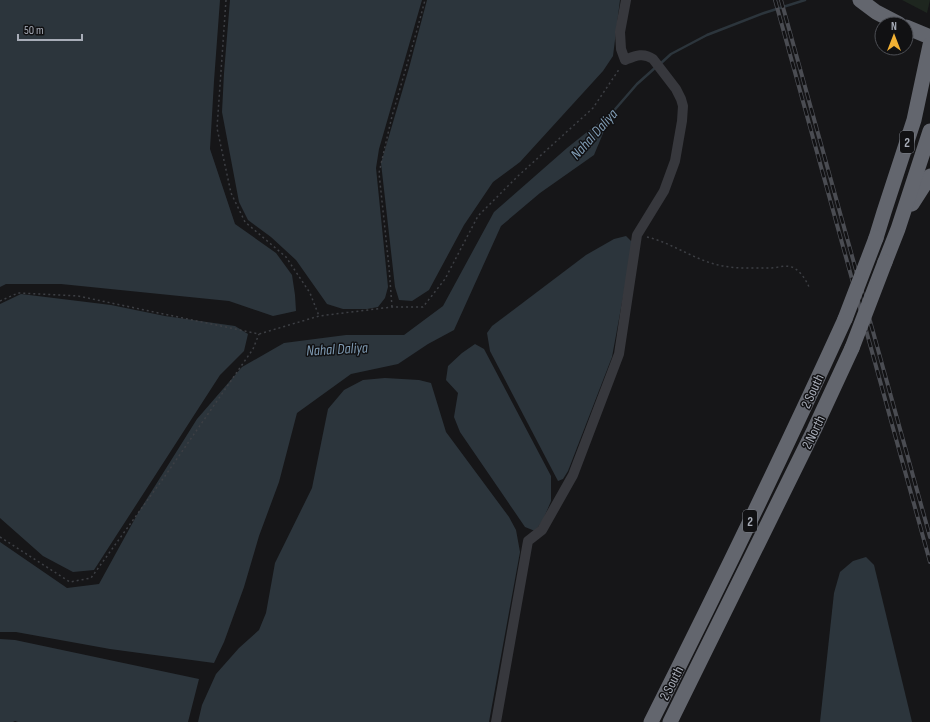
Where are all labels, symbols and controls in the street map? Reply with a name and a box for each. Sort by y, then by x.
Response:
scale bar [18,16,82,42]
north arrow [874,16,914,56]
text: N [891,20,897,33]
text: 50 m [24,23,44,38]
water label: Nahal Daliya [567,105,622,164]
road number: 2 [900,131,914,153]
water label: Nahal Daliya [306,338,368,361]
street label: 2 South [797,371,828,411]
street label: 2 North [798,413,829,452]
road number: 2 [743,510,757,532]
street label: 2 South [656,663,687,703]

